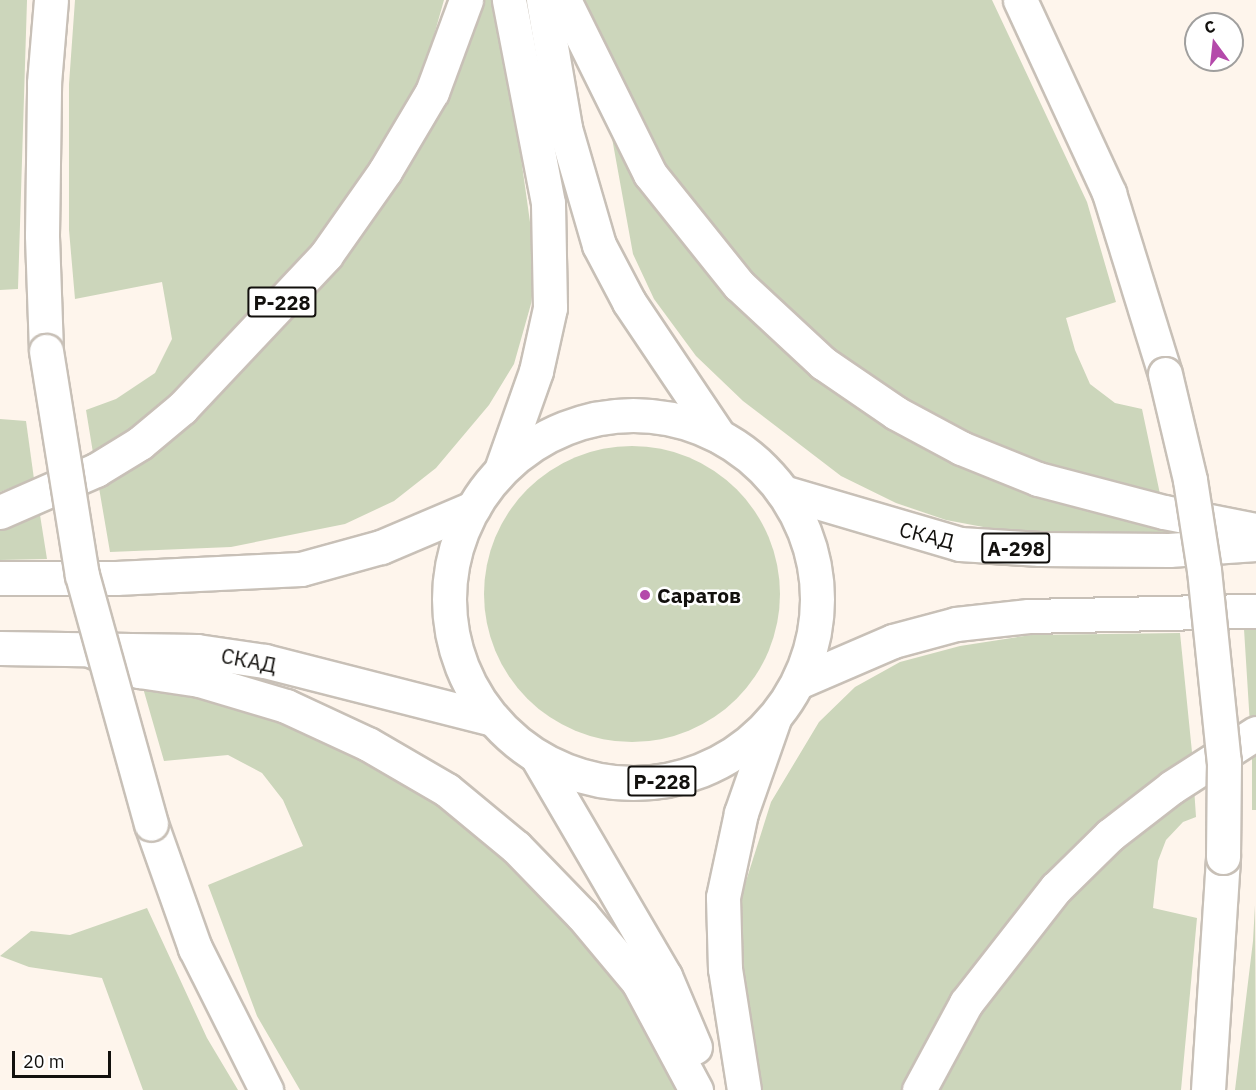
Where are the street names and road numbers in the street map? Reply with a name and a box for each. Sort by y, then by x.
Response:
road number: Р-228 [246,285,318,319]
street label: СКАД [897,516,957,554]
road number: А-298 [980,531,1052,565]
street label: СКАД [219,642,279,678]
road number: Р-228 [626,764,698,798]

